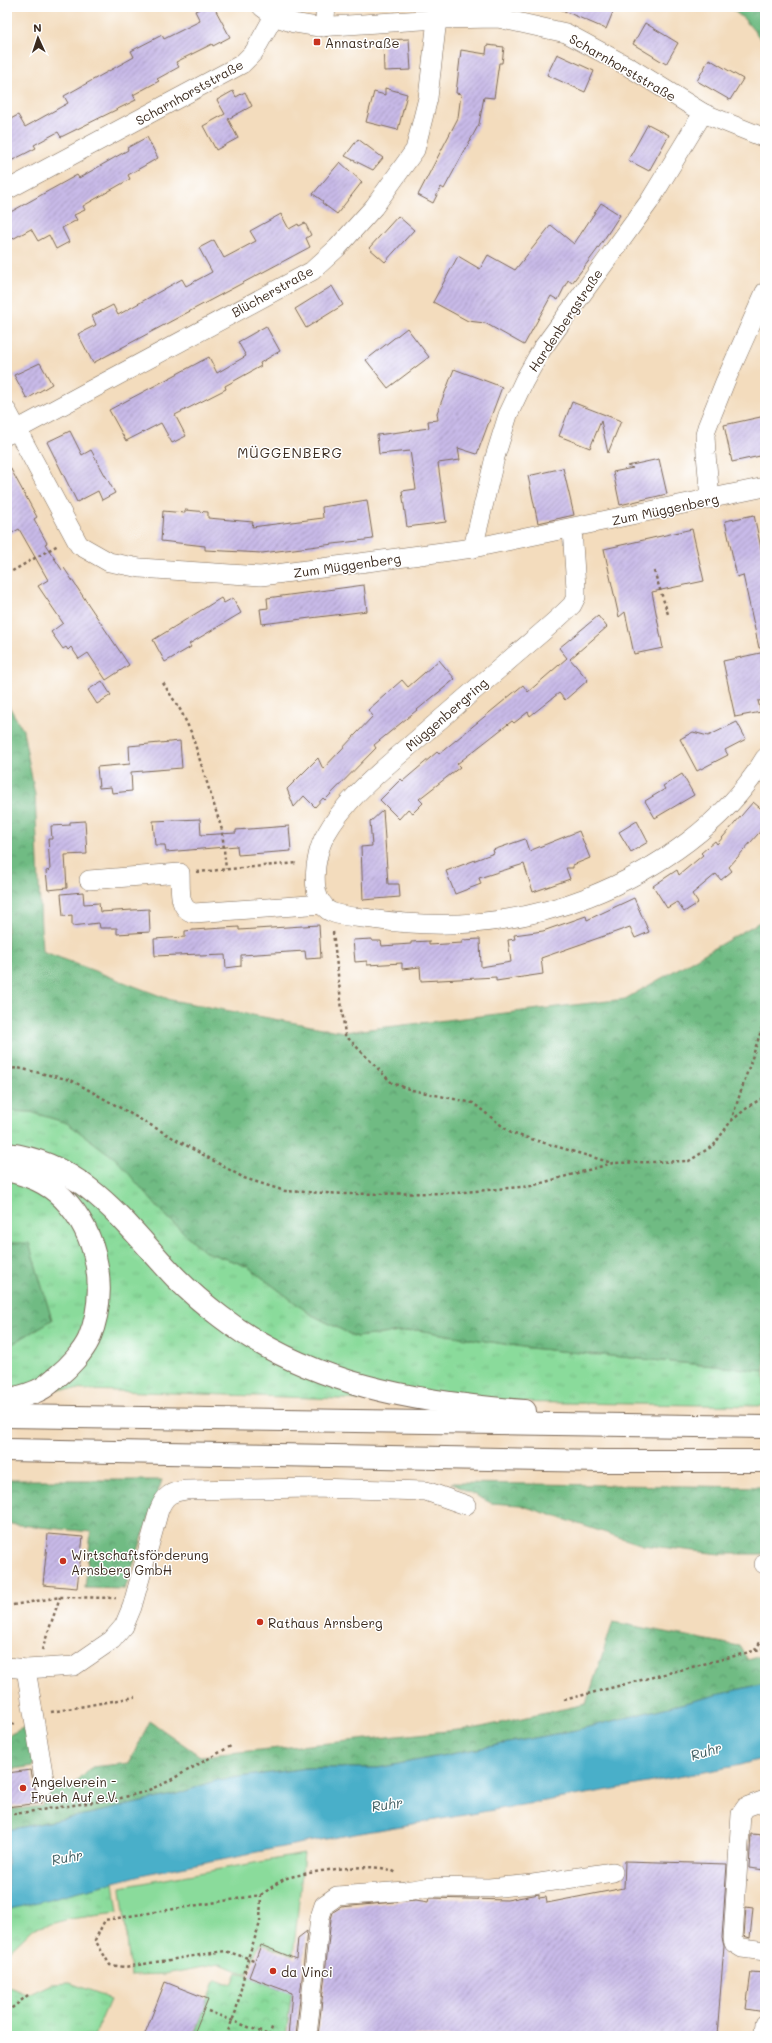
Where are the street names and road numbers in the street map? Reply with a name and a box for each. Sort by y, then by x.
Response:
street label: Scharnhorststraße [566,29,680,105]
street label: Scharnhorststraße [132,55,246,129]
street label: Blücherstraße [228,262,316,320]
street label: Hardenbergstraße [524,265,606,375]
street label: Zum Müggenberg [610,489,720,529]
street label: Zum Müggenberg [292,549,402,581]
street label: Müggenbergring [401,674,491,754]

